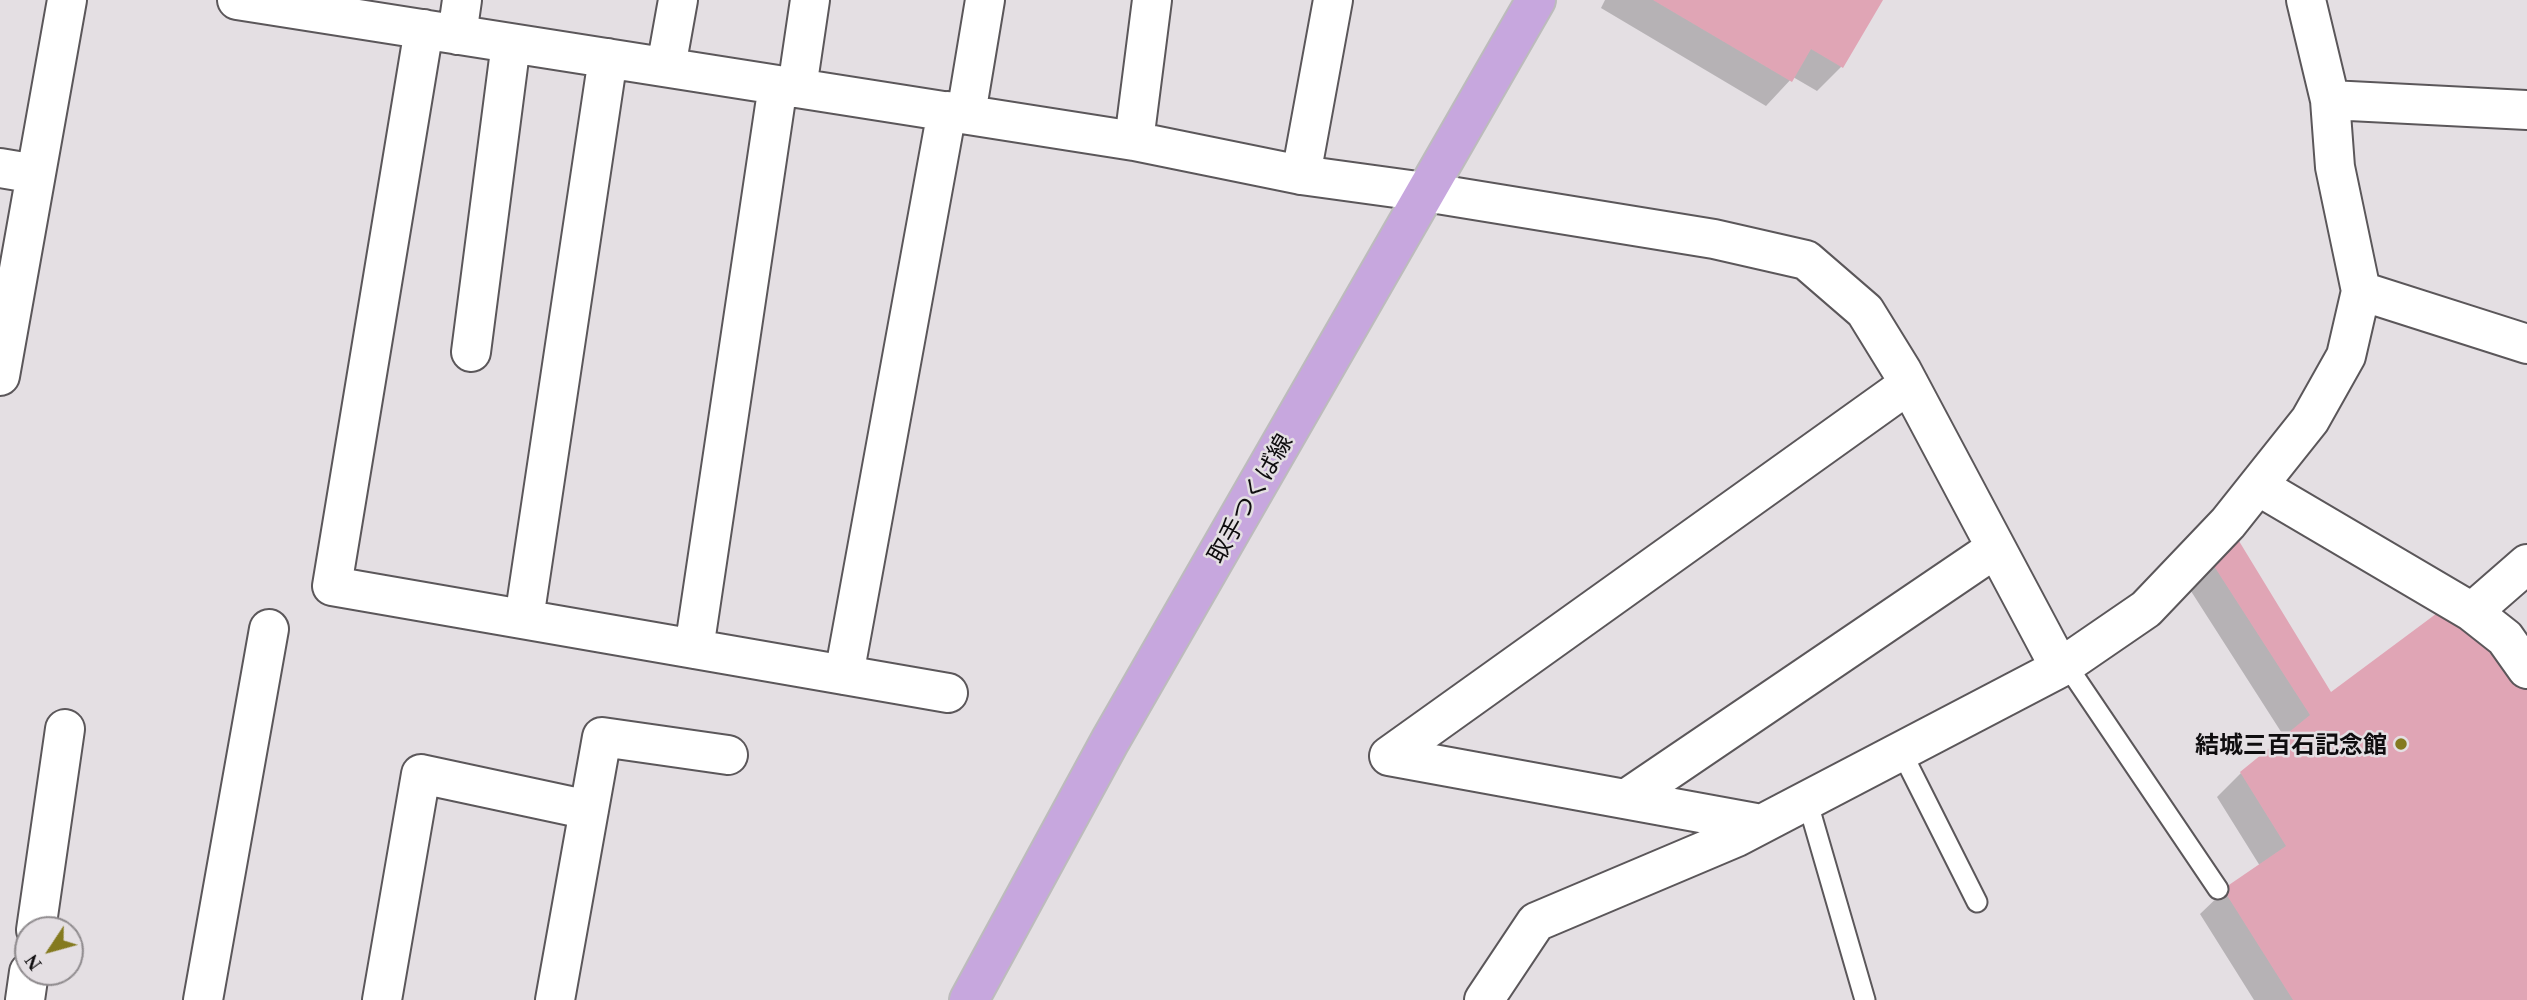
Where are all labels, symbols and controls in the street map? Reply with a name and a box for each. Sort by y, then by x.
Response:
street label: 取手つくば線 [1201,428,1297,568]
place label: 結城三百石記念館 [2195,730,2387,758]
marker: 結城三百石記念館 [2393,736,2409,752]
north arrow [14,916,84,986]
text: N [21,951,46,974]

